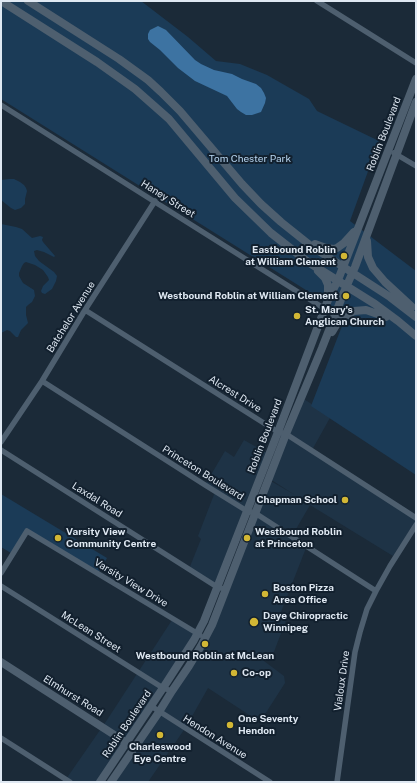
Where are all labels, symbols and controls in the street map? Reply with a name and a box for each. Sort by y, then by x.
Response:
street label: Roblin Boulevard [364,95,404,173]
park label: Tom Chester Park [209,153,291,165]
street label: Haney Street [139,178,197,220]
place label: Eastbound Roblin at William Clement [245,244,336,268]
marker: Eastbound Roblin at William Clement [339,251,349,261]
street label: Batchelor Avenue [44,279,98,355]
place label: Westbound Roblin at William Clement [158,290,338,302]
marker: Westbound Roblin at William Clement [341,291,351,301]
place label: St. Mary's Anglican Church [305,304,384,328]
marker: St. Mary's Anglican Church [292,311,302,321]
street label: Alcrest Drive [206,373,264,415]
street label: Roblin Boulevard [245,397,285,475]
street label: Princeton Boulevard [160,443,246,503]
street label: Laxdal Road [70,480,124,520]
place label: Chapman School [256,494,337,506]
marker: Chapman School [340,495,350,505]
place label: Varsity View Community Centre [66,526,156,550]
place label: Westbound Roblin at Princeton [255,526,342,550]
marker: Varsity View Community Centre [53,533,63,543]
marker: Westbound Roblin at Princeton [242,533,252,543]
street label: Varsity View Drive [92,556,170,610]
place label: Boston Pizza Area Office [273,582,334,606]
marker: Boston Pizza Area Office [260,589,270,599]
street label: McLean Street [59,609,123,655]
place label: Daye Chiropractic Winnipeg [263,610,348,634]
marker: Daye Chiropractic Winnipeg [248,616,260,628]
marker: Westbound Roblin at McLean [200,639,210,649]
place label: Westbound Roblin at McLean [136,650,274,662]
street label: Vialoux Drive [332,650,352,712]
place label: Co-op [242,667,271,679]
marker: Co-op [229,668,239,678]
street label: Elmhurst Road [41,673,105,719]
street label: Roblin Boulevard [100,688,154,760]
street label: Hendon Avenue [181,713,249,761]
place label: One Seventy Hendon [238,713,298,736]
marker: One Seventy Hendon [225,720,235,730]
marker: Charleswood Eye Centre [155,730,165,740]
place label: Charleswood Eye Centre [129,741,191,764]

